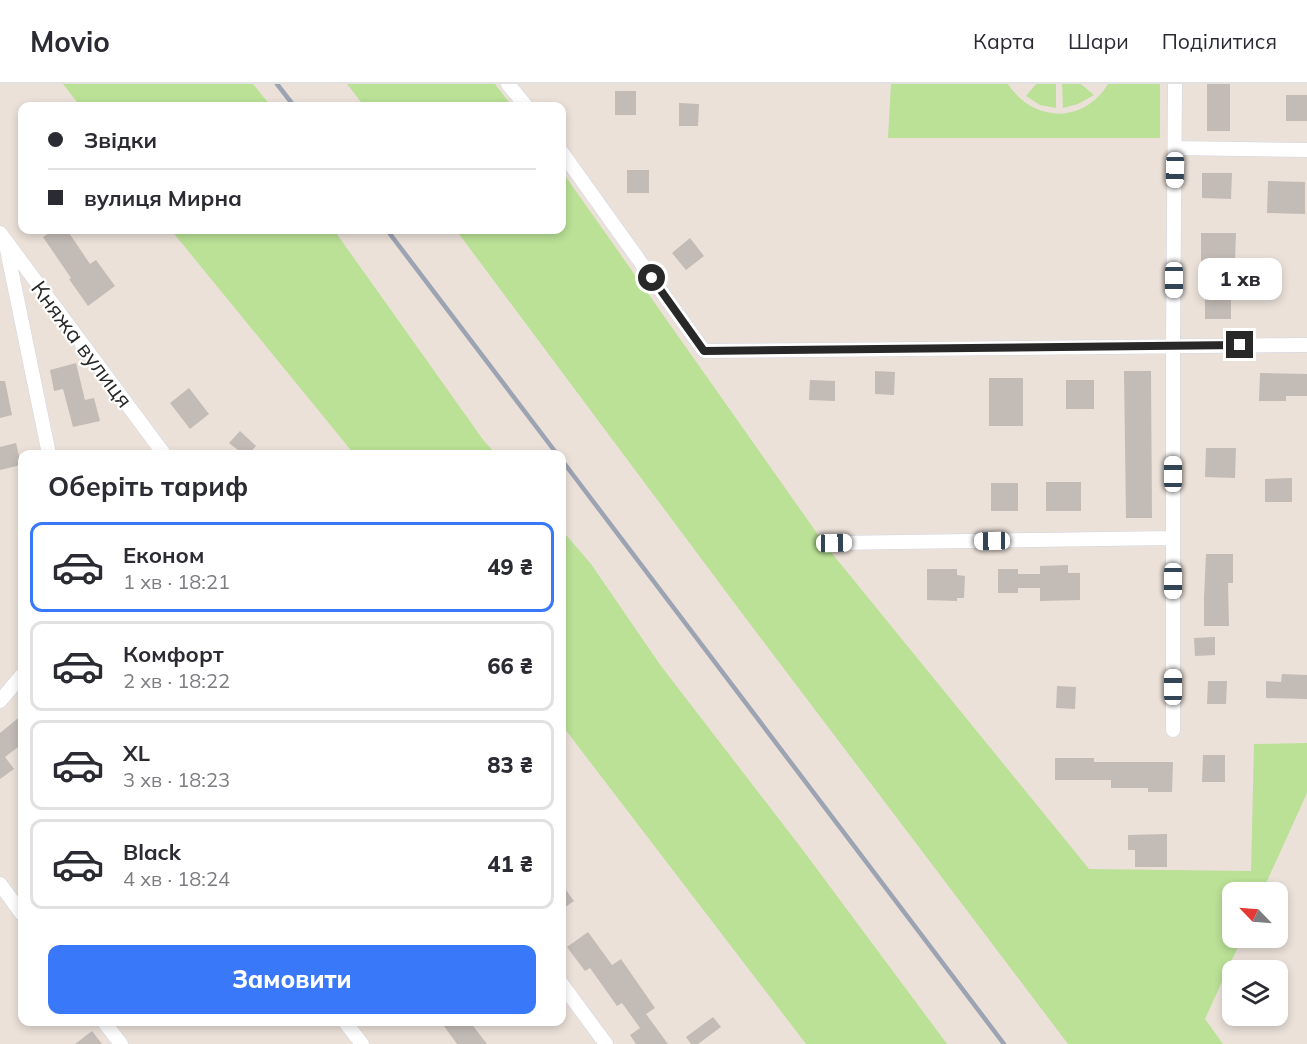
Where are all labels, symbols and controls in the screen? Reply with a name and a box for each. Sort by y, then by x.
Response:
text: Movio [30,24,110,59]
text: Карта [973,28,1035,54]
text: Шари [1068,28,1129,54]
text: Поділитися [1162,28,1277,54]
text: Звідки [84,126,157,154]
car [1166,152,1184,188]
text: вулиця Мирна [84,184,242,212]
callout: 1 хв [1198,258,1282,300]
car [1165,262,1183,298]
route start [638,264,665,291]
text: 1 хв [1220,266,1260,291]
street label: Княжа вулиця [25,275,139,413]
route end [1226,331,1253,358]
car [1164,456,1182,492]
text: Оберіть тариф [48,469,248,503]
car [974,532,1010,550]
car [816,534,852,552]
icon: car [51,540,105,594]
text: Економ [123,541,204,569]
text: 49 ₴ [487,553,533,581]
car [1164,563,1182,599]
text: 1 хв · 18:21 [123,569,230,594]
icon: car [51,639,105,693]
text: Комфорт [123,640,224,668]
text: 66 ₴ [487,652,533,680]
text: 2 хв · 18:22 [123,668,230,693]
car [1164,669,1182,705]
icon: car [51,738,105,792]
text: XL [123,739,150,767]
text: 83 ₴ [487,751,533,779]
text: 3 хв · 18:23 [123,767,230,792]
icon: car [51,837,105,891]
text: Black [123,838,181,866]
text: 41 ₴ [487,850,533,878]
text: 4 хв · 18:24 [123,866,230,891]
north arrow [1222,882,1288,948]
map controls [1222,882,1288,1026]
button: Замовити [48,945,536,1014]
button: layers [1222,960,1288,1026]

